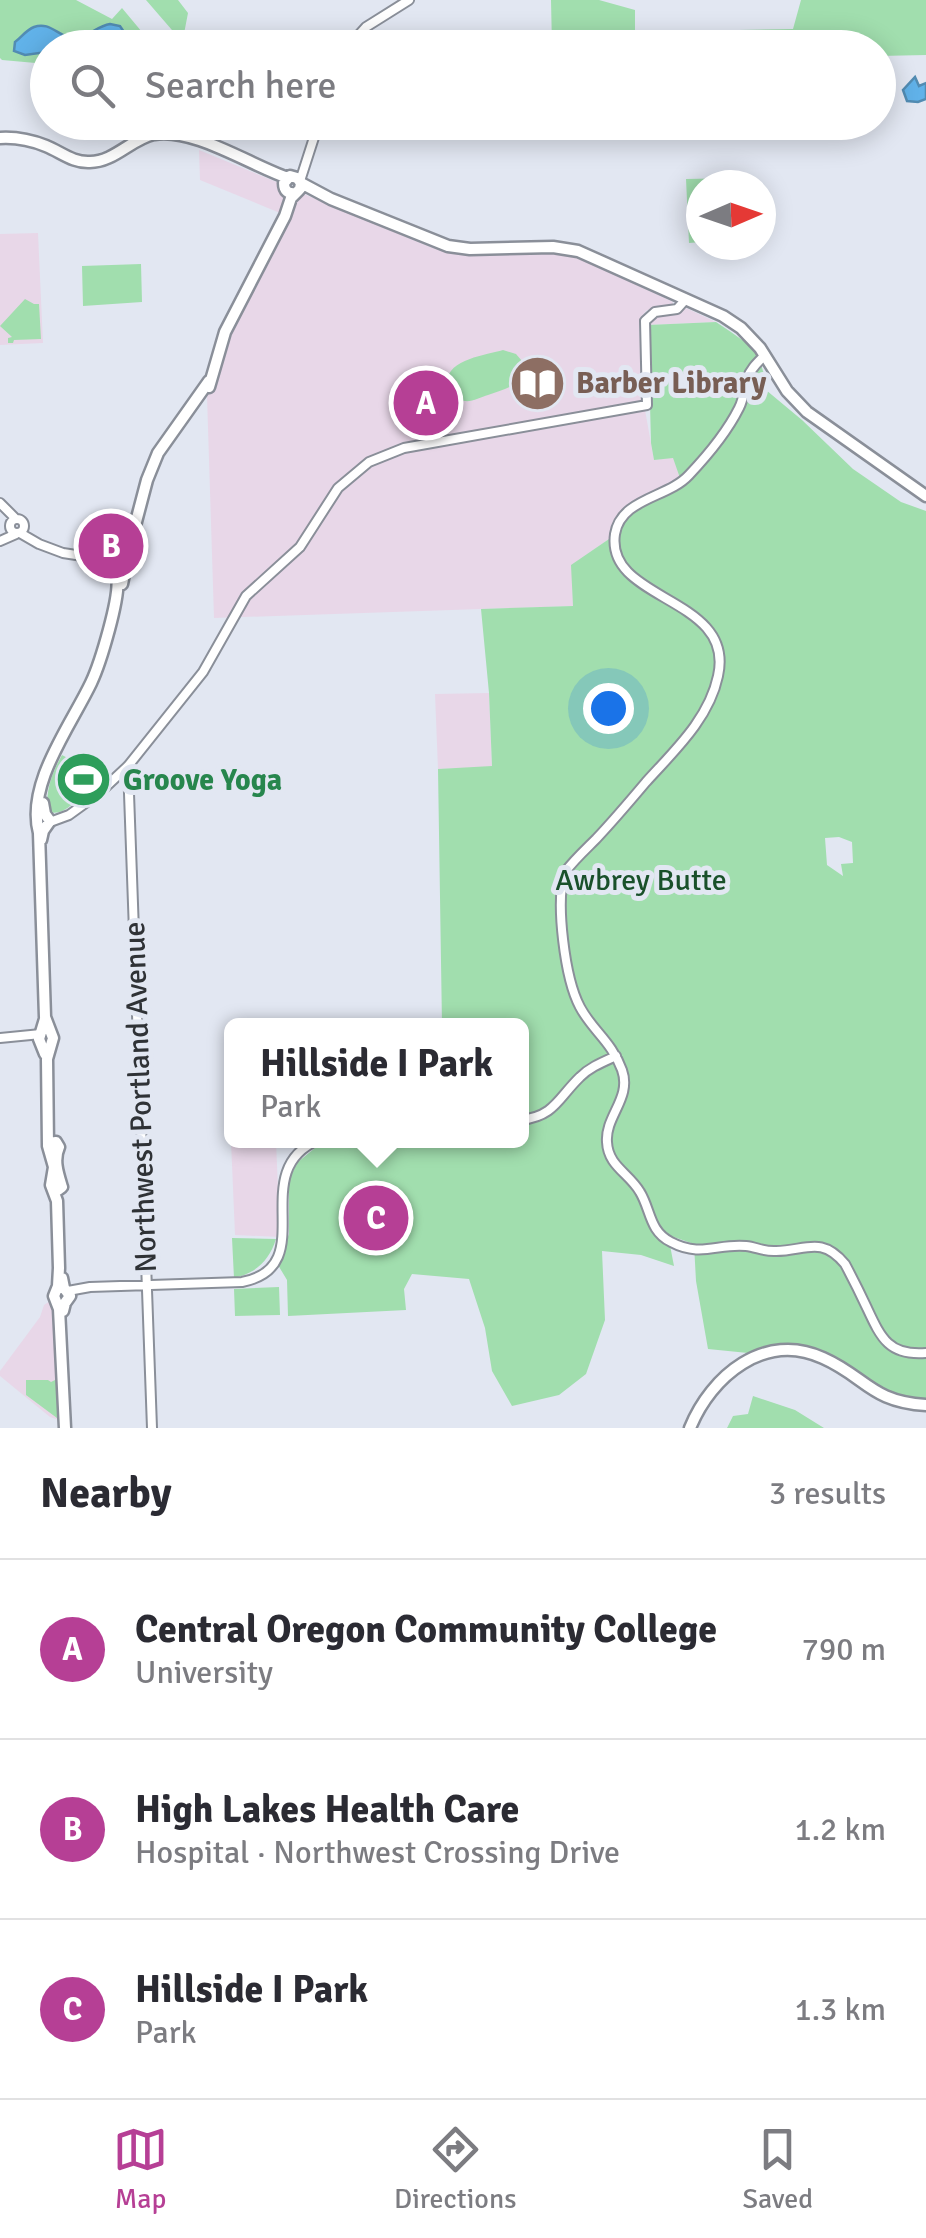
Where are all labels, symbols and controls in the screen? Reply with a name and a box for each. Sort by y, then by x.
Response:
search box [30,30,896,140]
icon: search [65,58,120,113]
text: Search here [145,62,337,109]
north arrow [686,170,776,260]
library icon: Barber Library [507,353,567,413]
place label: Barber Library [576,365,766,402]
pin: A [394,366,458,440]
pin: B [78,508,144,584]
your location [583,683,634,734]
sports icon: Groove Yoga [54,750,114,810]
place label: Groove Yoga [123,762,282,799]
park label: Awbrey Butte [555,862,727,899]
street label: Northwest Portland Avenue [116,921,165,1273]
popup [224,1018,529,1148]
text: Hillside I Park [260,1040,493,1087]
text: Park [260,1087,321,1126]
pin: C [344,1180,408,1256]
text: Nearby [40,1468,172,1519]
text: 3 results [769,1474,886,1513]
text: Central Oregon Community College [135,1606,717,1653]
text: A [62,1630,83,1669]
text: 790 m [802,1630,886,1669]
text: University [135,1653,273,1692]
text: High Lakes Health Care [135,1786,520,1833]
text: B [63,1810,82,1849]
text: 1.2 km [794,1810,886,1849]
text: Hospital · Northwest Crossing Drive [135,1833,620,1872]
text: Hillside I Park [135,1966,368,2013]
text: C [63,1990,82,2029]
text: 1.3 km [794,1990,886,2029]
text: Park [135,2013,197,2052]
tab: Map [113,2122,168,2216]
tab: Directions [394,2122,516,2216]
tab: Saved [742,2122,813,2216]

